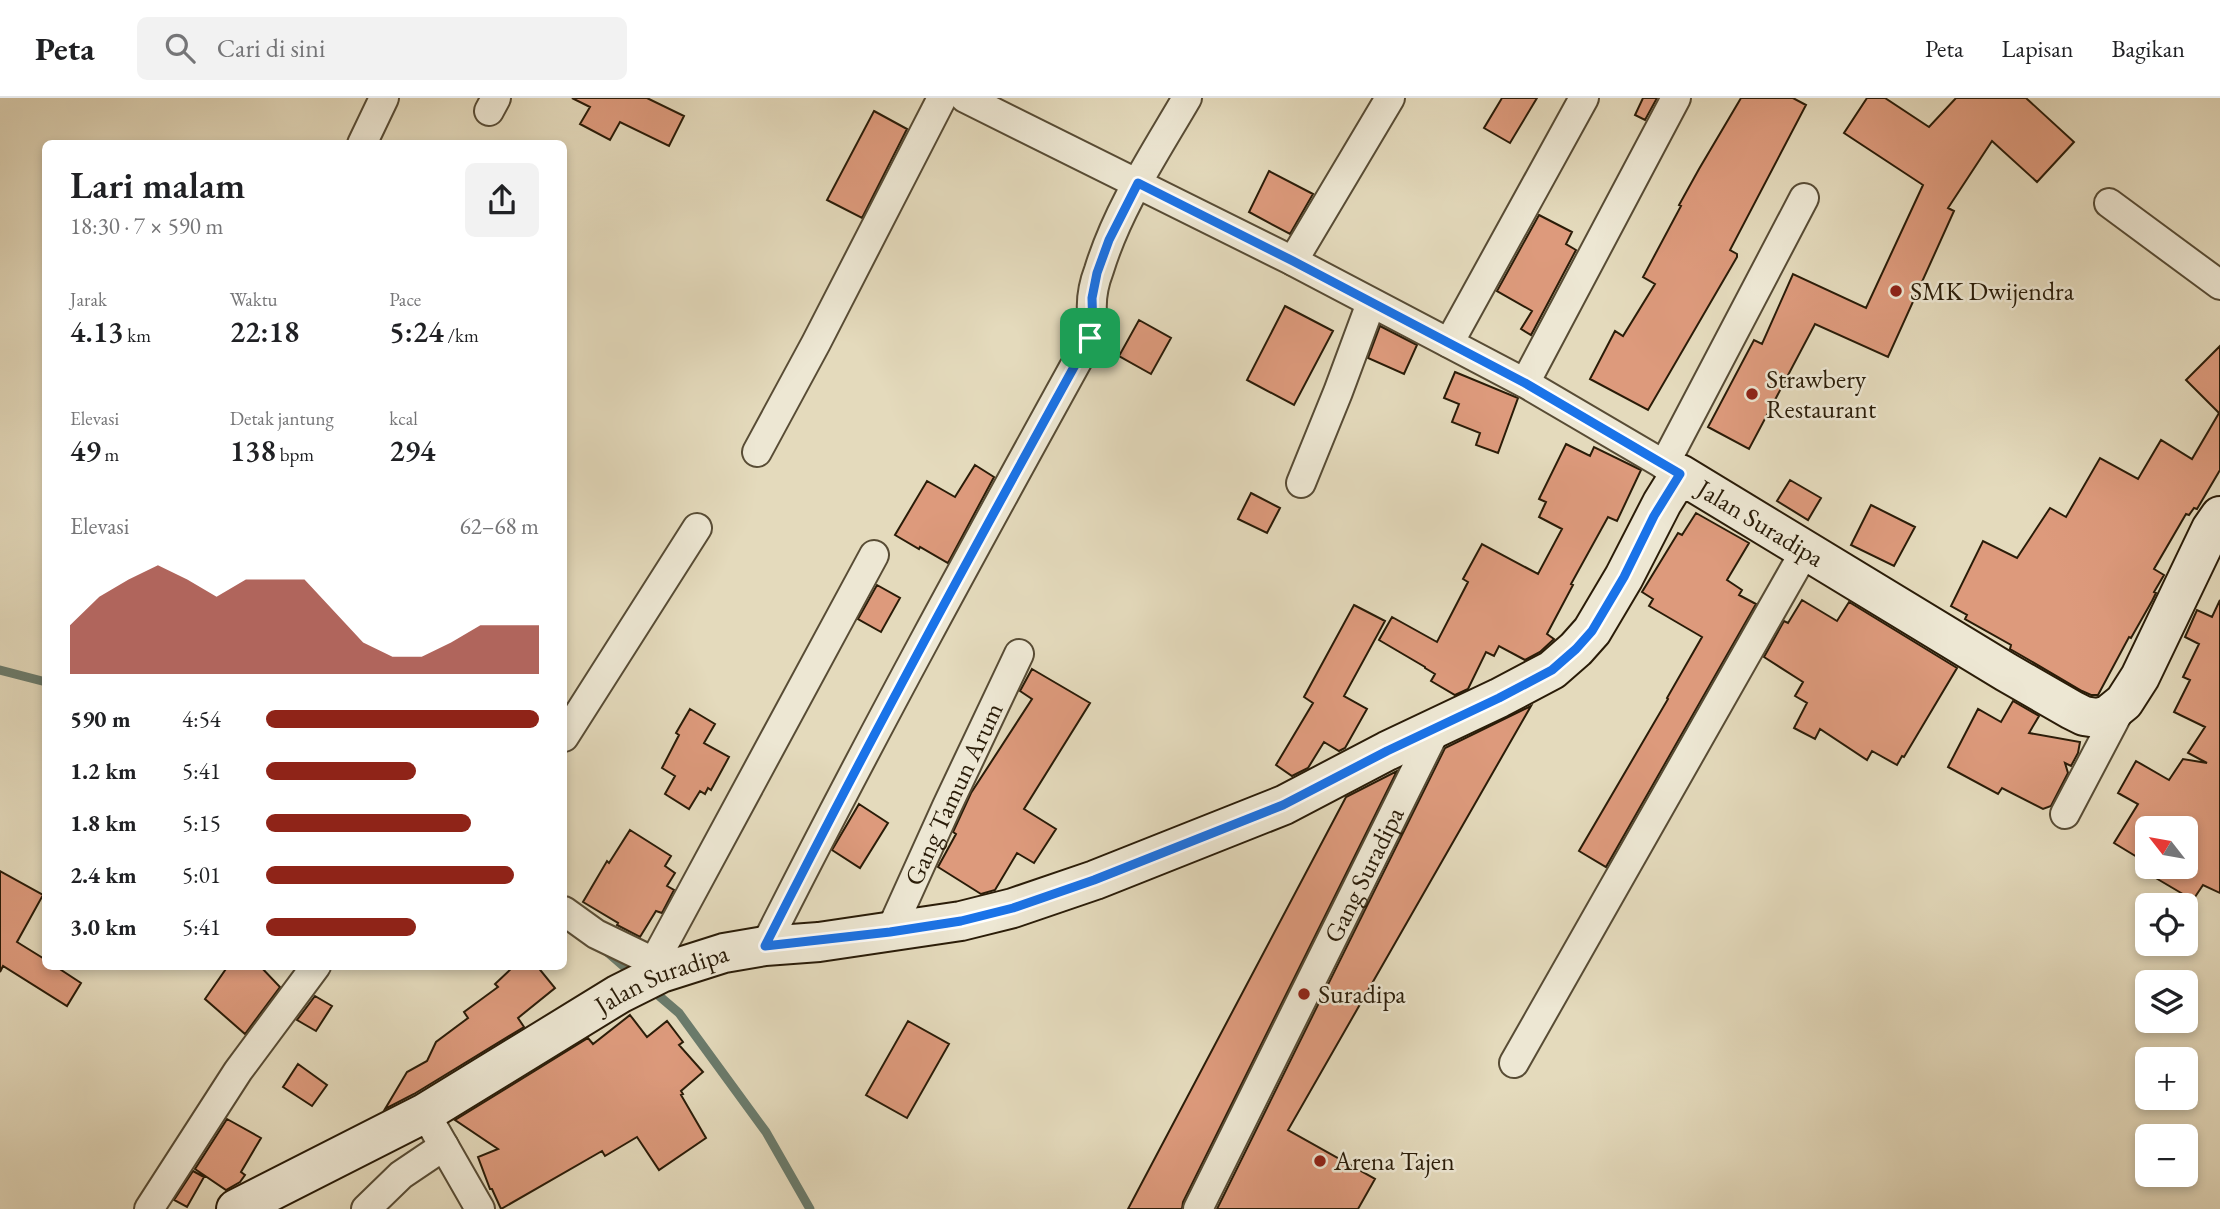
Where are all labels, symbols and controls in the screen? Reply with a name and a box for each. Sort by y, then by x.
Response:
search box [137,17,627,80]
text: Peta [35,27,95,70]
icon: search [161,29,199,67]
text: Cari di sini [217,31,325,65]
text: Peta [1925,33,1964,64]
text: Lapisan [2002,33,2074,64]
text: Bagikan [2112,33,2185,64]
text: Lari malam [70,160,245,209]
button: share [465,163,539,237]
text: 18:30 · 7 × 590 m [70,211,223,241]
place label: SMK Dwijendra [1910,274,2075,308]
marker: SMK Dwijendra [1888,283,1904,299]
text: Jarak [70,287,107,312]
text: Waktu [230,287,278,312]
text: Pace [389,287,421,312]
pin [1060,308,1120,368]
text: 4.13 [70,312,123,351]
text: 22:18 [230,312,299,351]
text: 5:24 [389,312,444,351]
icon: arrive [1071,319,1109,357]
text: km [123,323,151,348]
text: /km [444,323,479,348]
place label: Strawbery Restaurant [1766,362,1876,426]
marker: Strawbery Restaurant [1744,386,1760,402]
text: Elevasi [70,406,119,431]
text: Detak jantung [230,406,334,431]
text: kcal [389,406,418,431]
text: 49 [70,431,101,470]
text: 138 [230,431,276,470]
text: 294 [389,431,436,470]
text: m [101,442,119,467]
text: bpm [276,442,314,467]
street label: Jalan Suradipa [1689,470,1831,575]
text: Elevasi [70,511,129,541]
text: 62–68 m [460,511,539,541]
street label: Gang Tamun Arum [896,697,1011,891]
text: 590 m [70,704,131,734]
text: 4:54 [182,704,221,734]
text: 1.2 km [70,756,137,786]
text: 5:41 [182,756,221,786]
street label: Gang Suradipa [1316,801,1412,948]
text: 1.8 km [70,808,137,838]
text: 5:15 [182,808,221,838]
north arrow [2135,816,2198,878]
map controls [2135,816,2198,1187]
text: 2.4 km [70,860,137,890]
text: 5:01 [182,860,221,890]
button: locate [2135,893,2198,956]
text: 3.0 km [70,912,137,942]
text: 5:41 [182,912,221,942]
street label: Jalan Suradipa [586,936,733,1023]
button: layers [2135,970,2198,1033]
place label: Suradipa [1318,977,1406,1011]
marker: Suradipa [1296,986,1312,1002]
button: + [2135,1047,2198,1110]
button: − [2135,1124,2198,1187]
place label: Arena Tajen [1333,1144,1455,1178]
marker: Arena Tajen [1312,1153,1328,1169]

